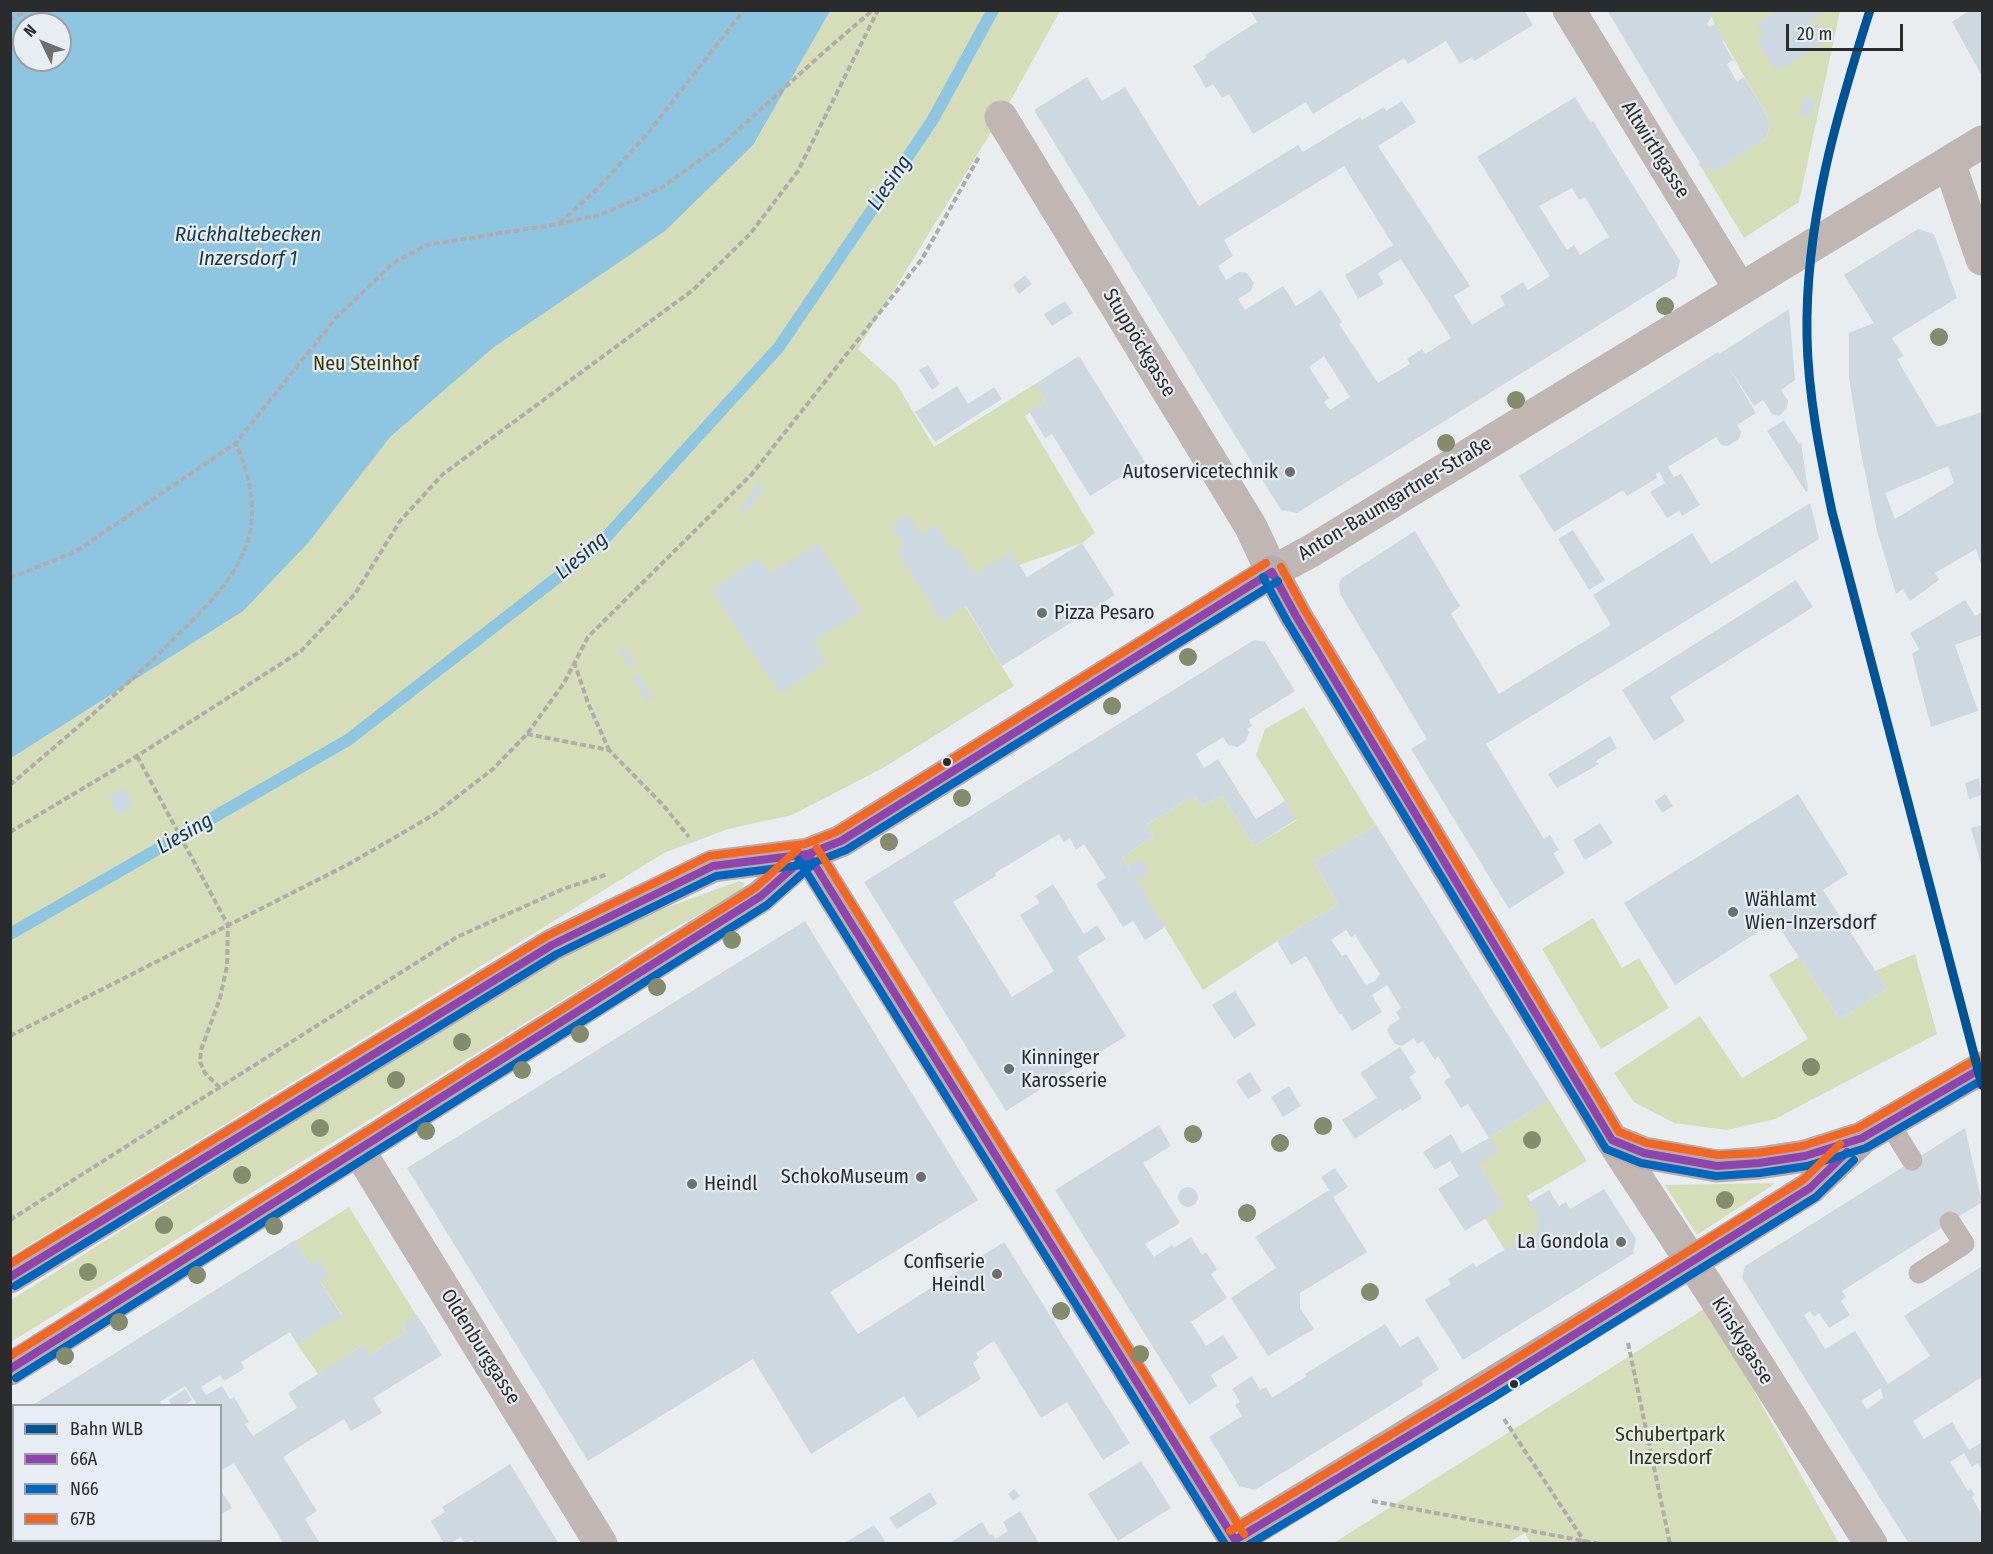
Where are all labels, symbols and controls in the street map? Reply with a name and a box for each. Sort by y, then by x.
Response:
north arrow [12,12,72,72]
scale bar [1789,12,1906,50]
text: N [20,21,40,41]
text: 20 m [1797,23,1832,45]
street label: Altwirthgasse [1616,97,1694,203]
water label: Liesing [863,151,917,215]
water label: Rückhaltebecken Inzersdorf 1 [175,222,321,272]
street label: Stuppöckgasse [1097,285,1181,401]
park label: Neu Steinhof [313,352,419,376]
street label: Anton-Baumgartner-Straße [1294,432,1496,566]
place label: Autoservicetechnik [1123,460,1278,484]
marker: Autoservicetechnik [1283,465,1297,479]
water label: Liesing [551,527,613,585]
place label: Pizza Pesaro [1054,601,1154,625]
marker: Pizza Pesaro [1035,606,1049,620]
unlabelled marker [941,756,953,768]
water label: Liesing [152,808,218,860]
place label: Wählamt Wien-Inzersdorf [1745,888,1876,935]
marker: Wählamt Wien-Inzersdorf [1726,905,1740,919]
place label: Kinninger Karosserie [1021,1046,1107,1093]
marker: Kinninger Karosserie [1002,1062,1016,1076]
place label: SchokoMuseum [781,1165,909,1189]
marker: SchokoMuseum [914,1170,928,1184]
place label: Heindl [704,1172,758,1196]
marker: Heindl [685,1177,699,1191]
place label: La Gondola [1517,1230,1609,1254]
marker: La Gondola [1614,1235,1628,1249]
place label: Confiserie Heindl [903,1250,985,1297]
marker: Confiserie Heindl [990,1267,1004,1281]
street label: Oldenburggasse [435,1285,525,1409]
street label: Kinskygasse [1706,1293,1778,1389]
unlabelled marker [1508,1378,1520,1390]
legend [12,1404,222,1542]
text: Bahn WLB [70,1418,143,1440]
park label: Schubertpark Inzersdorf [1615,1423,1725,1470]
text: 66A [70,1448,97,1470]
text: N66 [70,1478,99,1500]
text: 67B [70,1508,96,1530]

